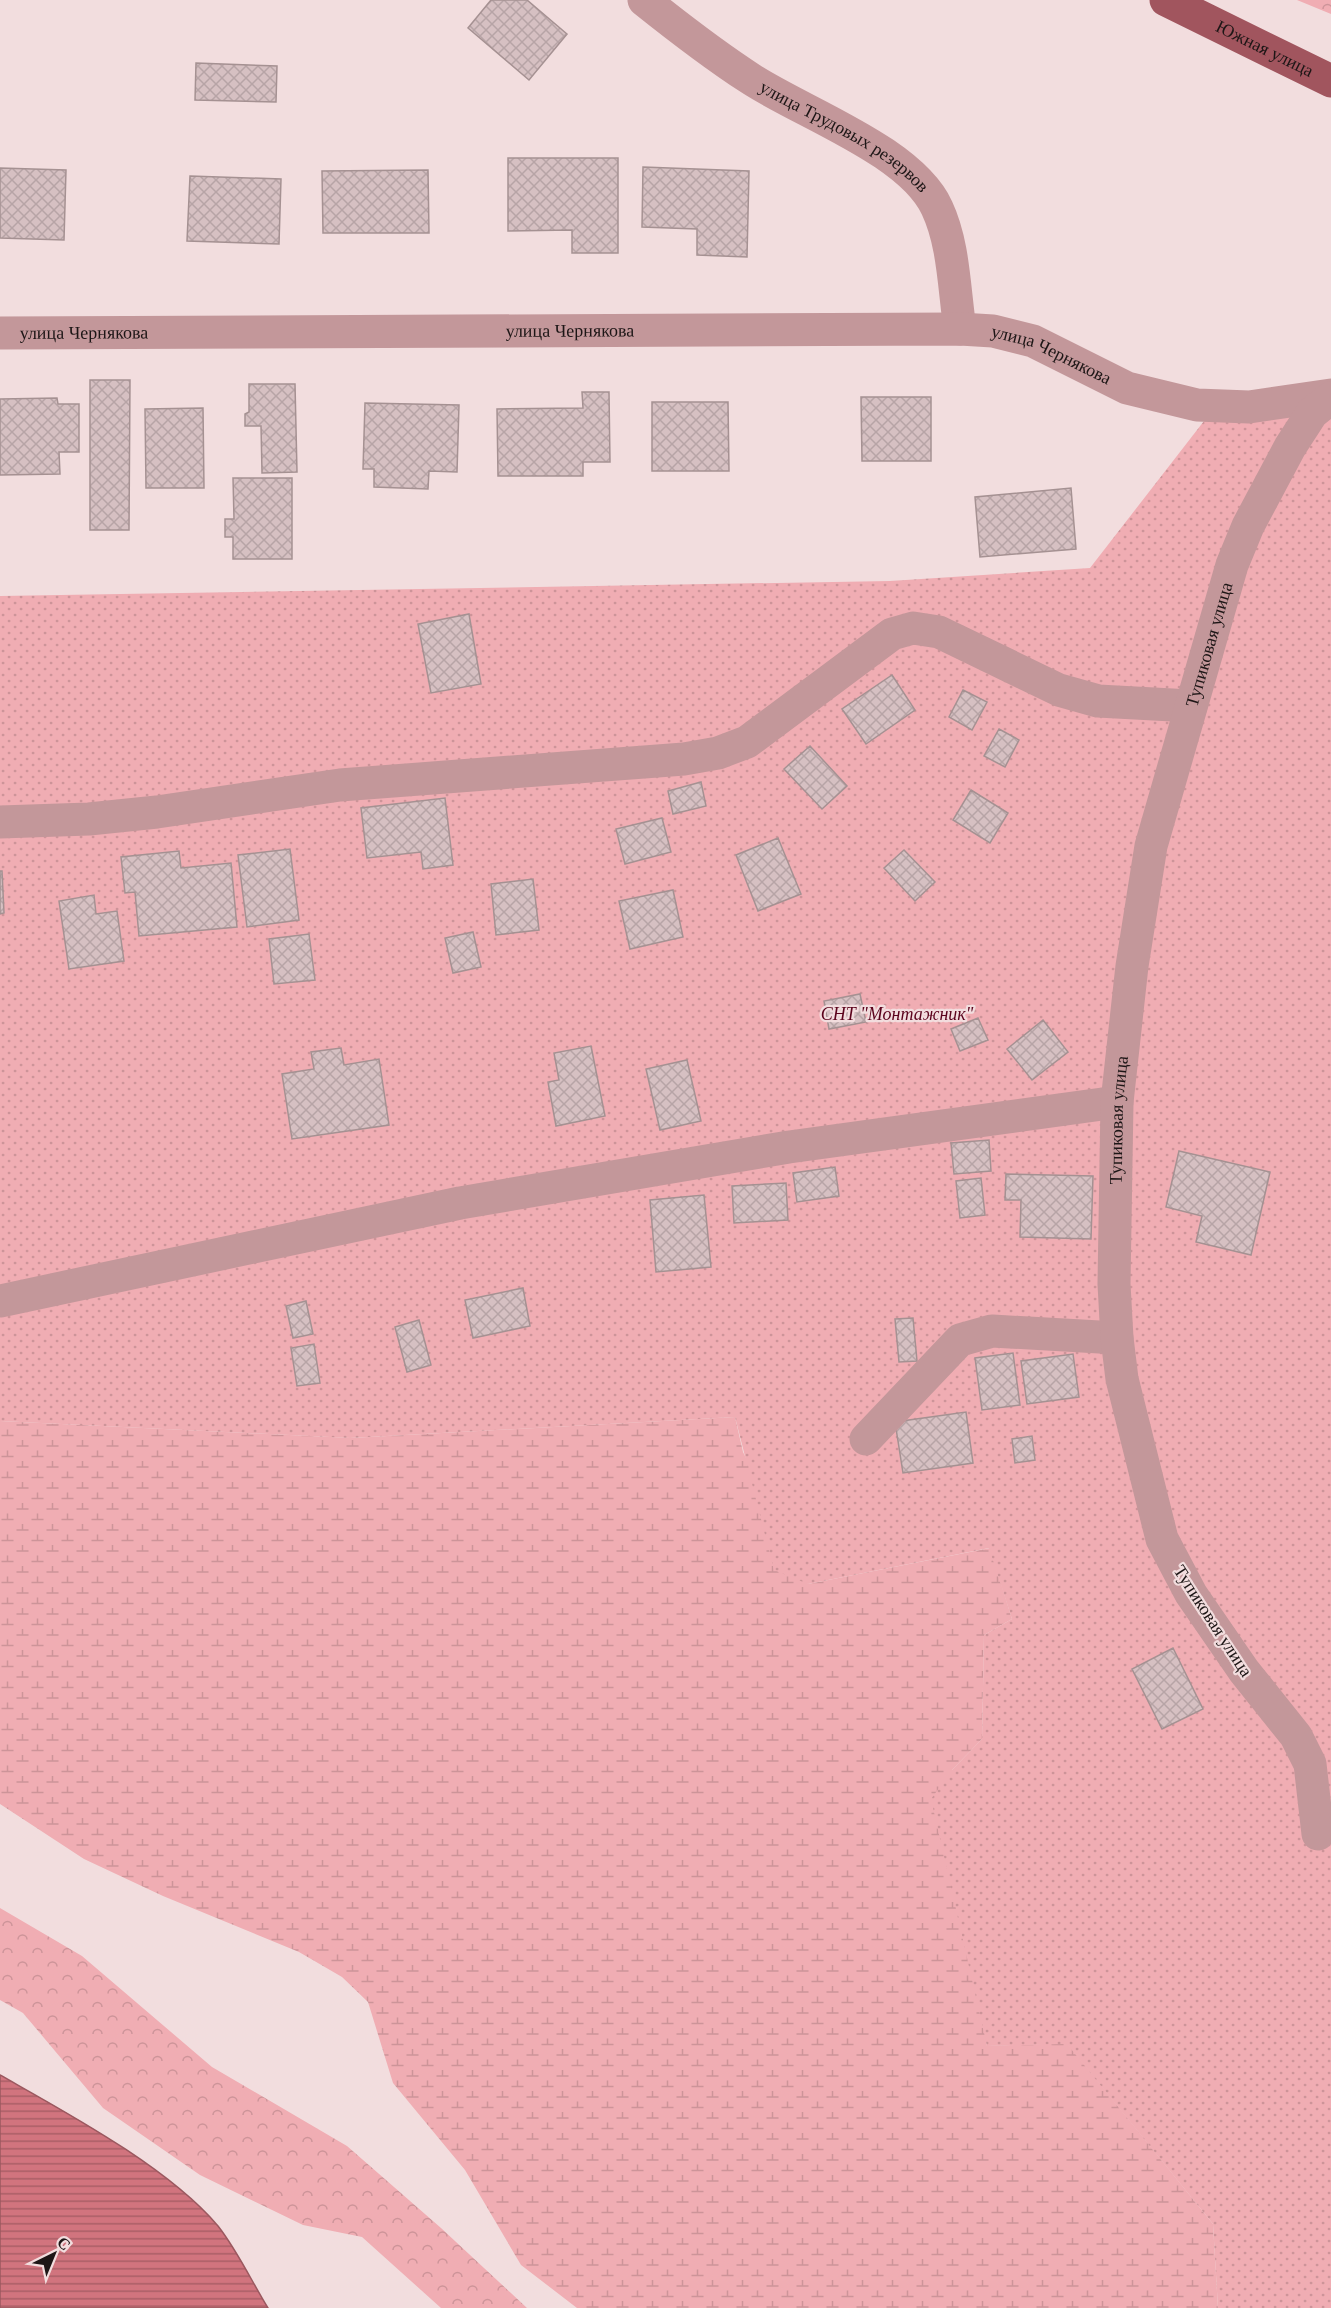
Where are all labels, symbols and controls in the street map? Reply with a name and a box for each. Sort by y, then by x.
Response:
street label: Южная улица [1213,16,1317,81]
street label: улица Трудовых резервов [756,77,933,196]
street label: улица Чернякова [506,320,634,341]
street label: улица Чернякова [989,321,1114,388]
street label: улица Чернякова [20,322,148,343]
street label: Тупиковая улица [1182,580,1237,709]
park label: СНТ "Монтажник" [821,1004,974,1024]
street label: Тупиковая улица [1106,1055,1132,1185]
street label: Тупиковая улица [1170,1562,1256,1680]
north arrow [24,2224,84,2284]
text: С [54,2233,74,2254]

